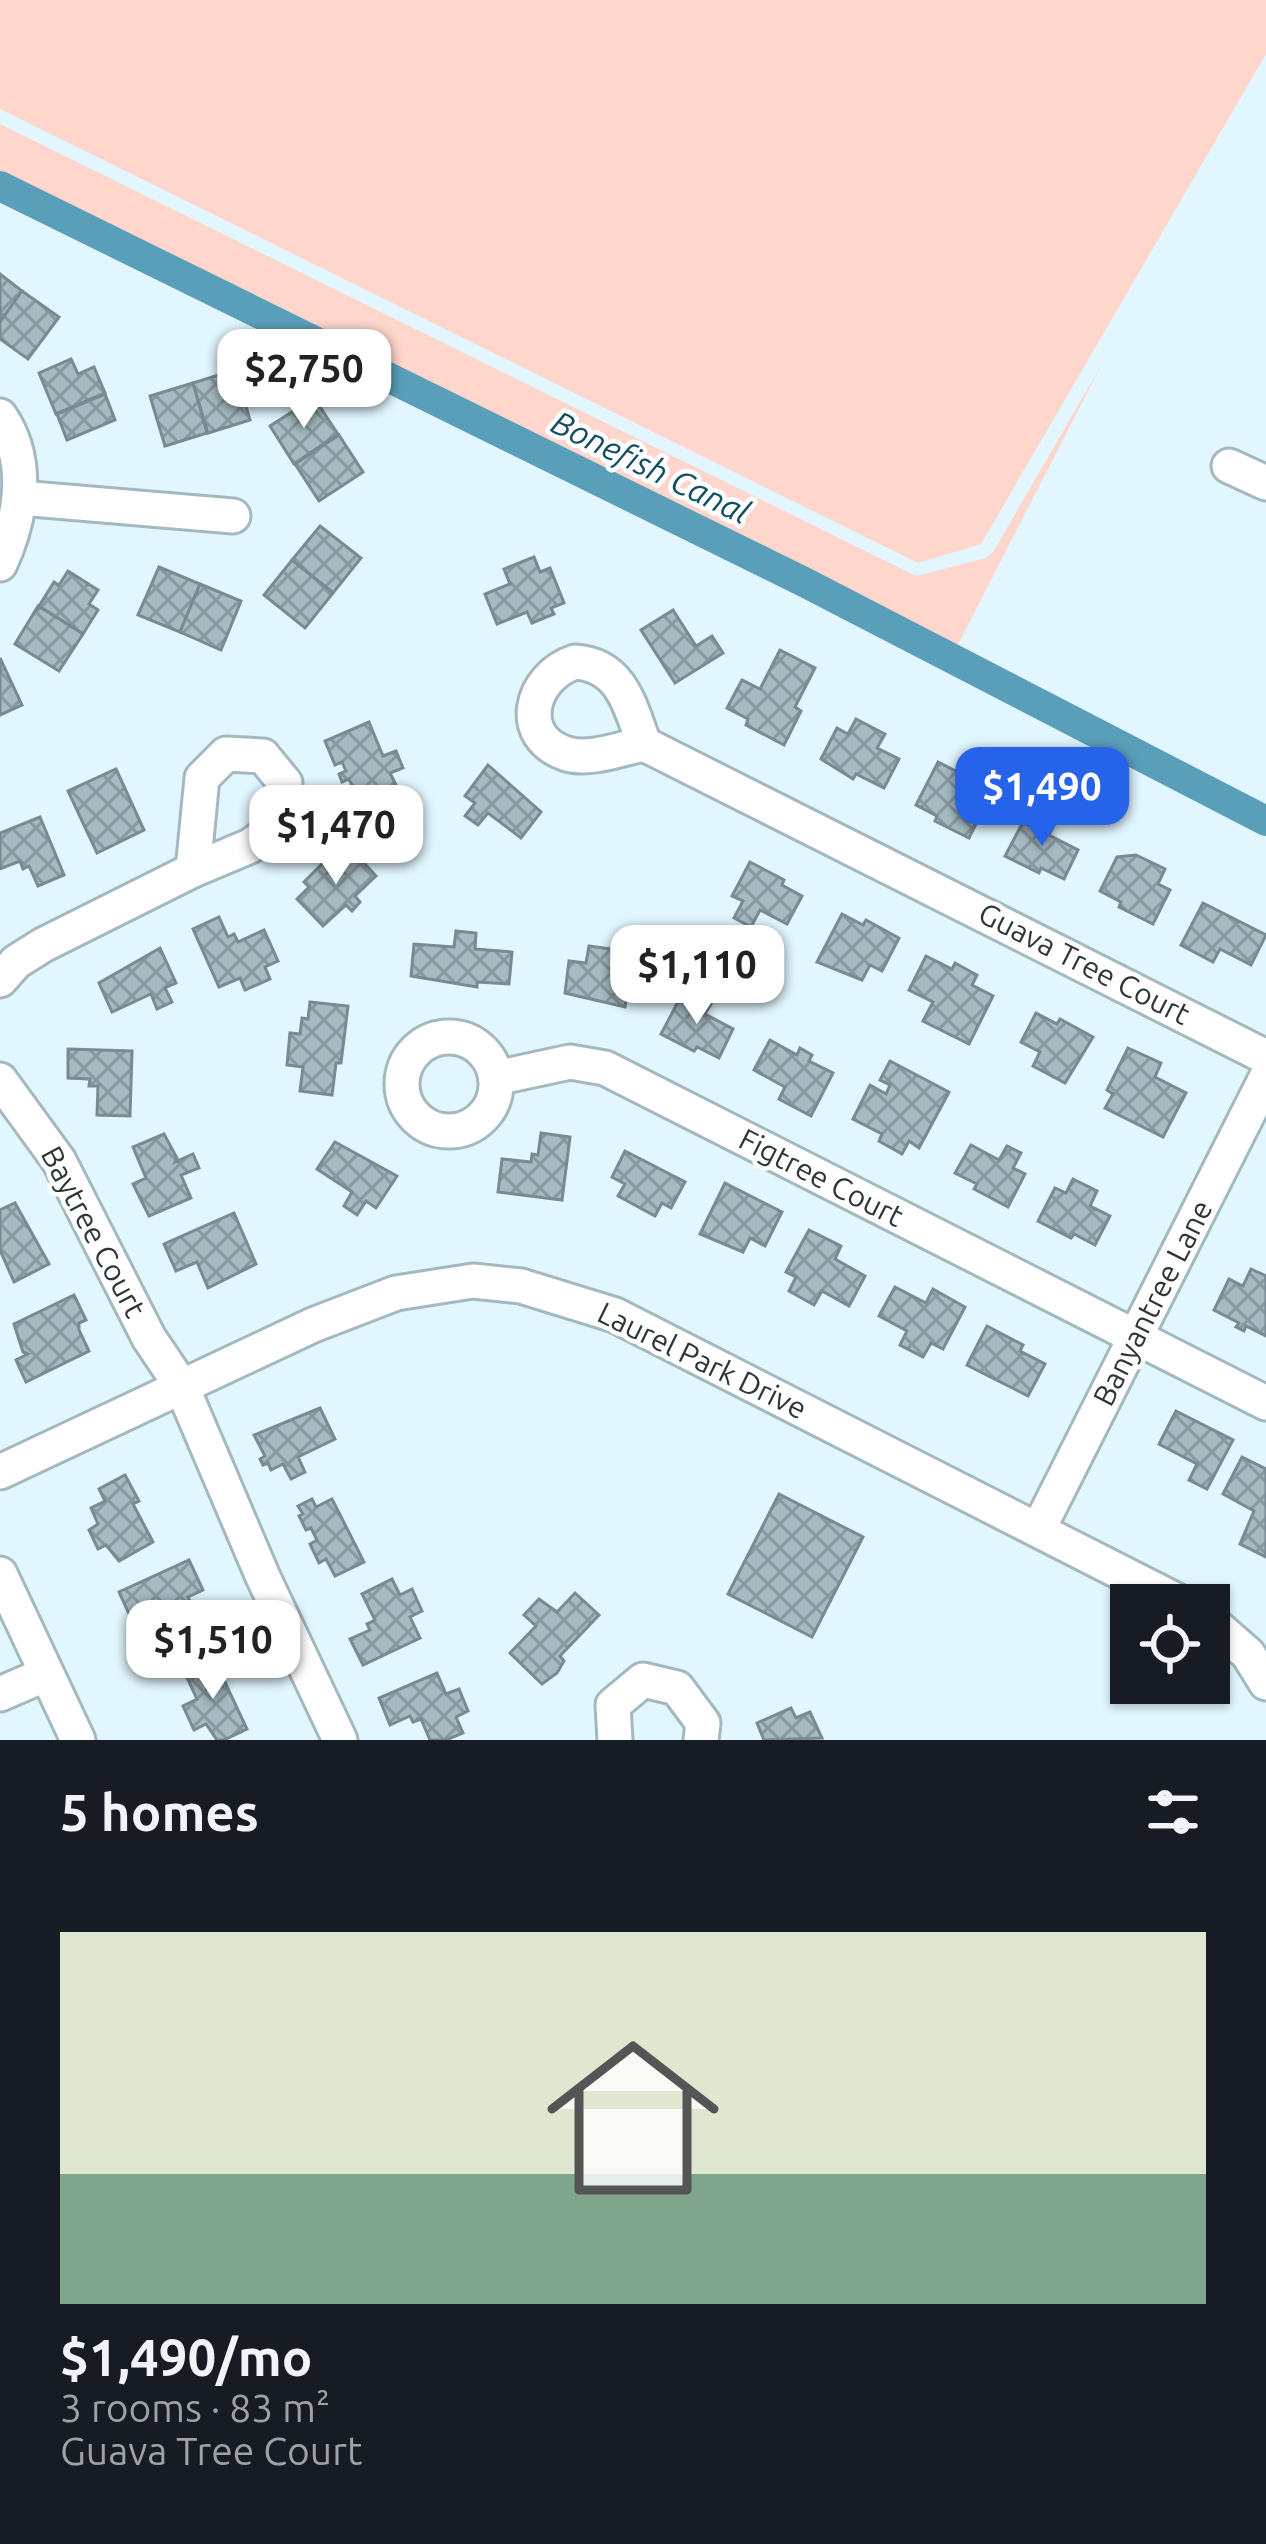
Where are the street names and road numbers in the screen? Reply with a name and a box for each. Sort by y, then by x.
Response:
street label: Guava Tree Court [973,895,1196,1031]
street label: Figtree Court [734,1121,909,1233]
street label: Baytree Court [35,1140,153,1323]
street label: Banyantree Lane [1086,1194,1219,1411]
street label: Laurel Park Drive [593,1295,812,1425]

